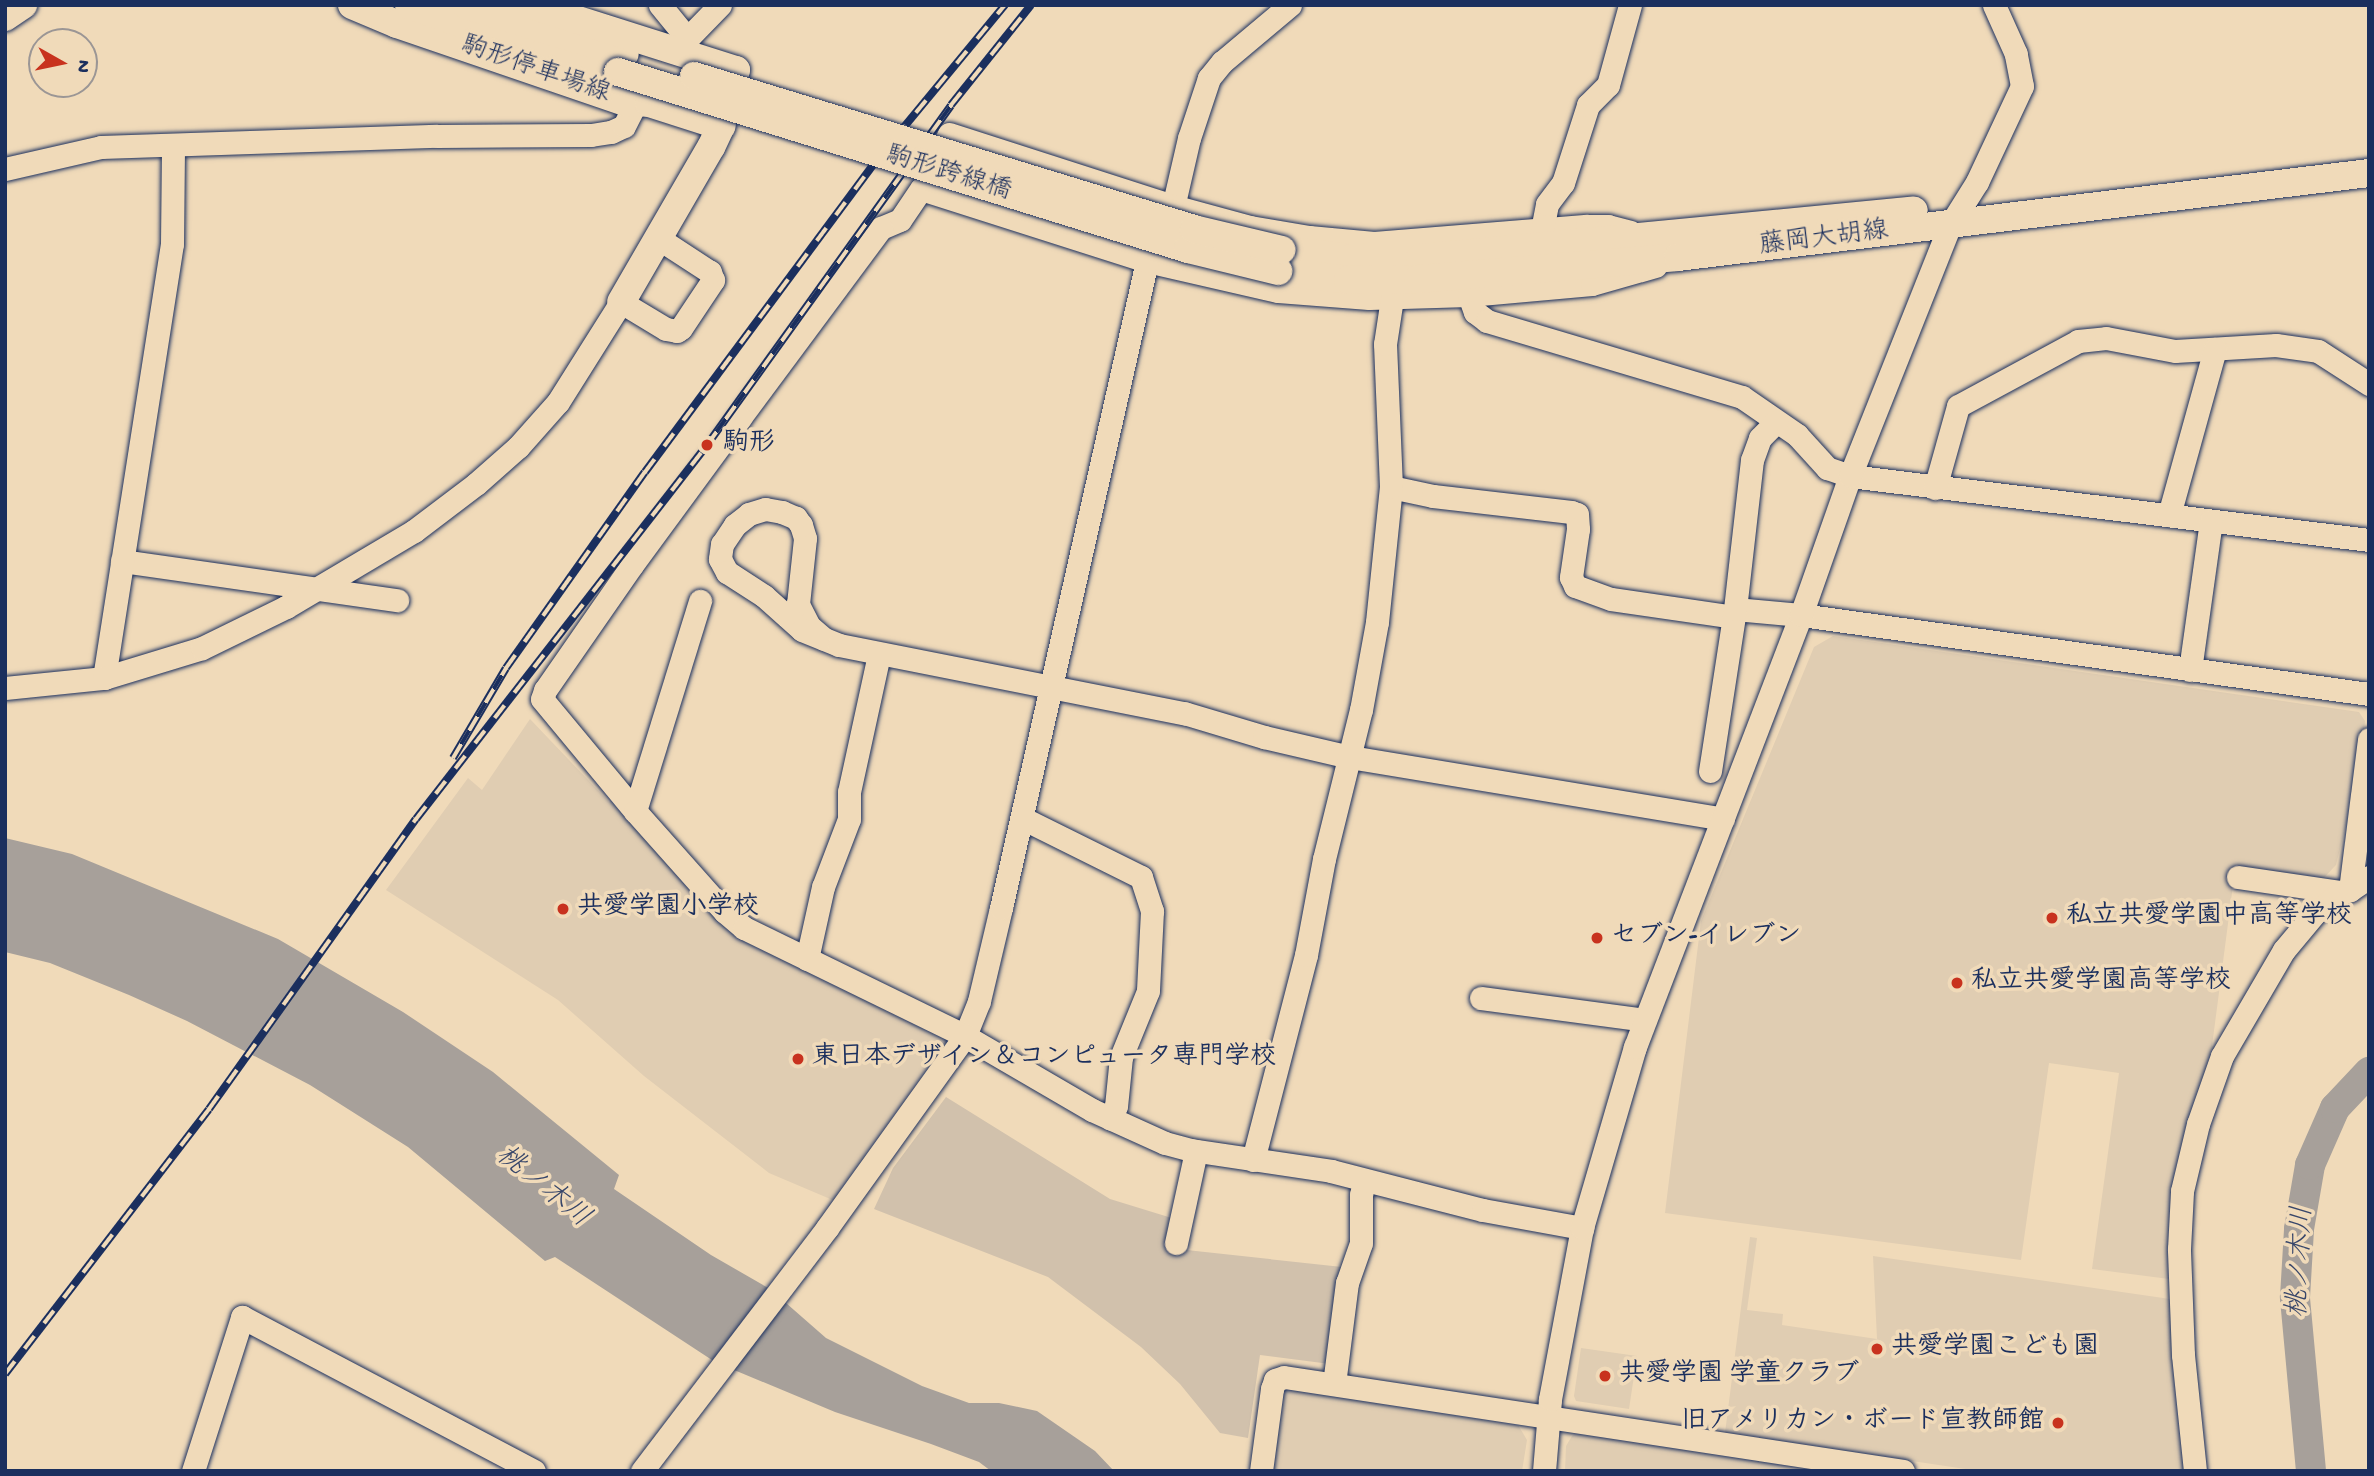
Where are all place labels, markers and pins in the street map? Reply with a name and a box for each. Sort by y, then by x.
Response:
place label: 駒形 [723,429,775,461]
marker: 駒形 [697,435,717,455]
place label: 共愛学園小学校 [577,893,759,925]
marker: 共愛学園小学校 [555,901,571,917]
place label: 私立共愛学園中高等学校 [2066,902,2352,934]
marker: 私立共愛学園中高等学校 [2044,910,2060,926]
place label: セブン-イレブン [1611,922,1801,954]
marker: セブン-イレブン [1589,930,1605,946]
place label: 私立共愛学園高等学校 [1971,967,2231,999]
marker: 私立共愛学園高等学校 [1949,975,1965,991]
place label: 東日本デザイン＆コンピュータ専門学校 [812,1043,1279,1075]
marker: 東日本デザイン＆コンピュータ専門学校 [790,1051,806,1067]
place label: 共愛学園こども園 [1891,1333,2099,1365]
marker: 共愛学園こども園 [1869,1341,1885,1357]
place label: 共愛学園 学童クラブ [1619,1360,1859,1392]
marker: 共愛学園 学童クラブ [1597,1368,1613,1384]
place label: 旧アメリカン・ボード宣教師館 [1680,1407,2044,1439]
marker: 旧アメリカン・ボード宣教師館 [2050,1415,2066,1431]

